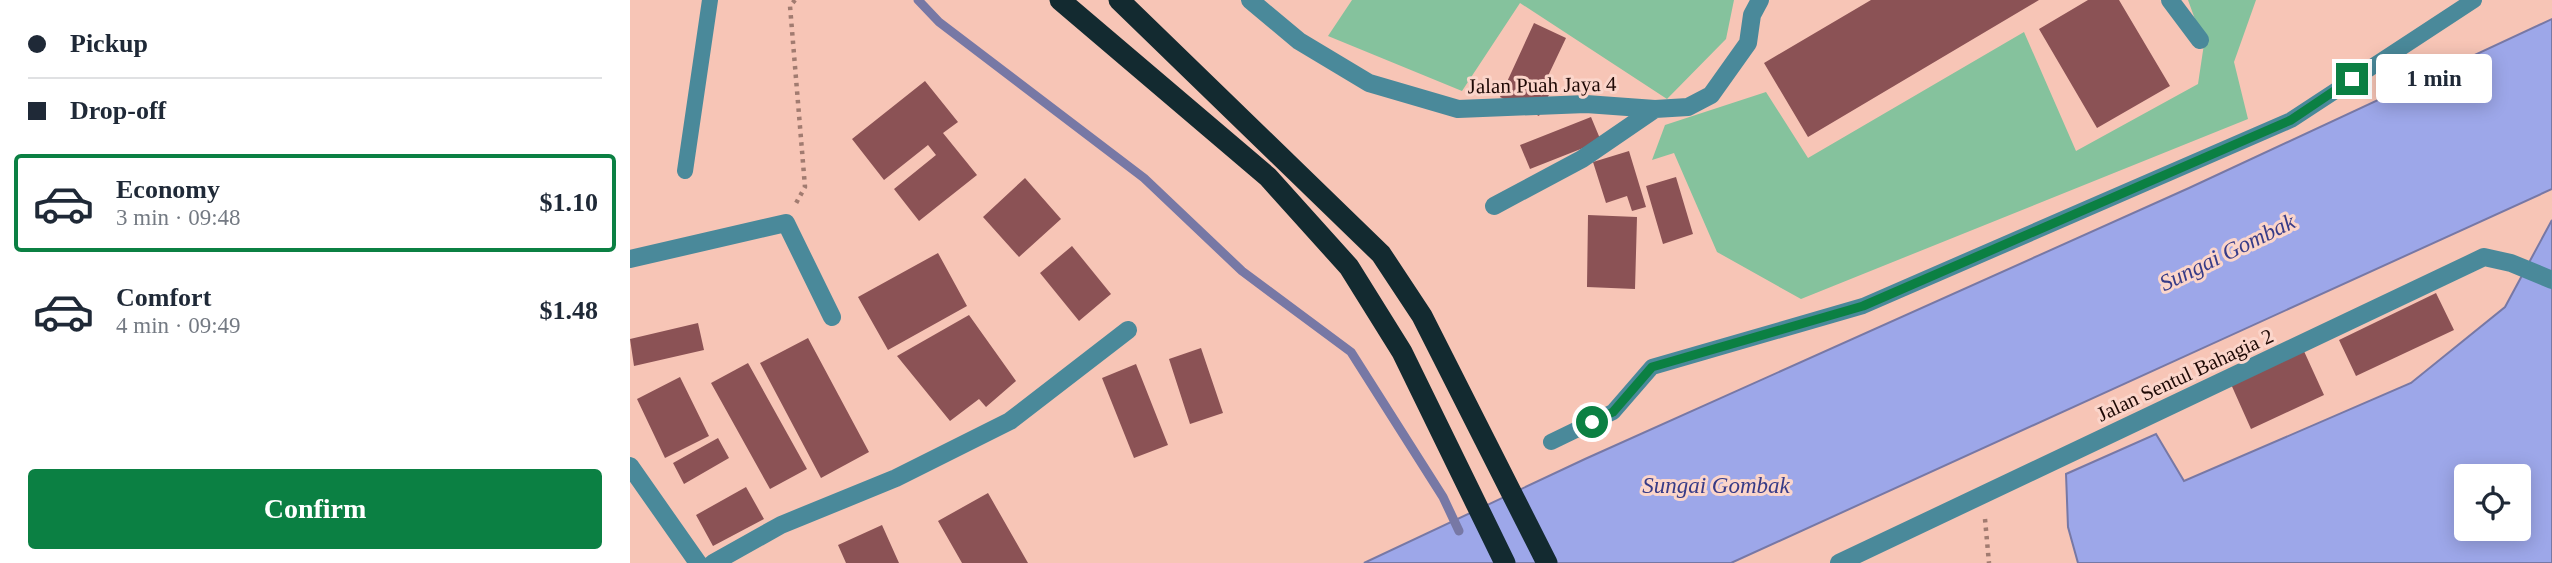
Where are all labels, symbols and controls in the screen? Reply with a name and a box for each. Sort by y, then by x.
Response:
text: Pickup [70,29,148,58]
callout: 1 min [2376,55,2492,104]
route end [2336,63,2368,95]
text: 1 min [2406,66,2462,91]
street label: Jalan Puah Jaya 4 [1467,72,1617,98]
text: Drop-off [70,96,166,125]
icon: car [32,172,95,235]
text: Economy [116,175,220,204]
text: $1.10 [540,188,598,217]
text: 3 min · 09:48 [116,205,241,230]
water label: Sungai Gombak [2155,209,2300,296]
icon: car [32,280,95,343]
text: Comfort [116,283,211,312]
text: $1.48 [540,296,598,325]
text: 4 min · 09:49 [116,313,241,338]
street label: Jalan Sentul Bahagia 2 [2093,324,2277,426]
route start [1576,406,1608,438]
map controls [2454,464,2531,541]
button: locate [2454,464,2531,541]
button: Confirm [28,469,602,549]
water label: Sungai Gombak [1642,473,1791,498]

